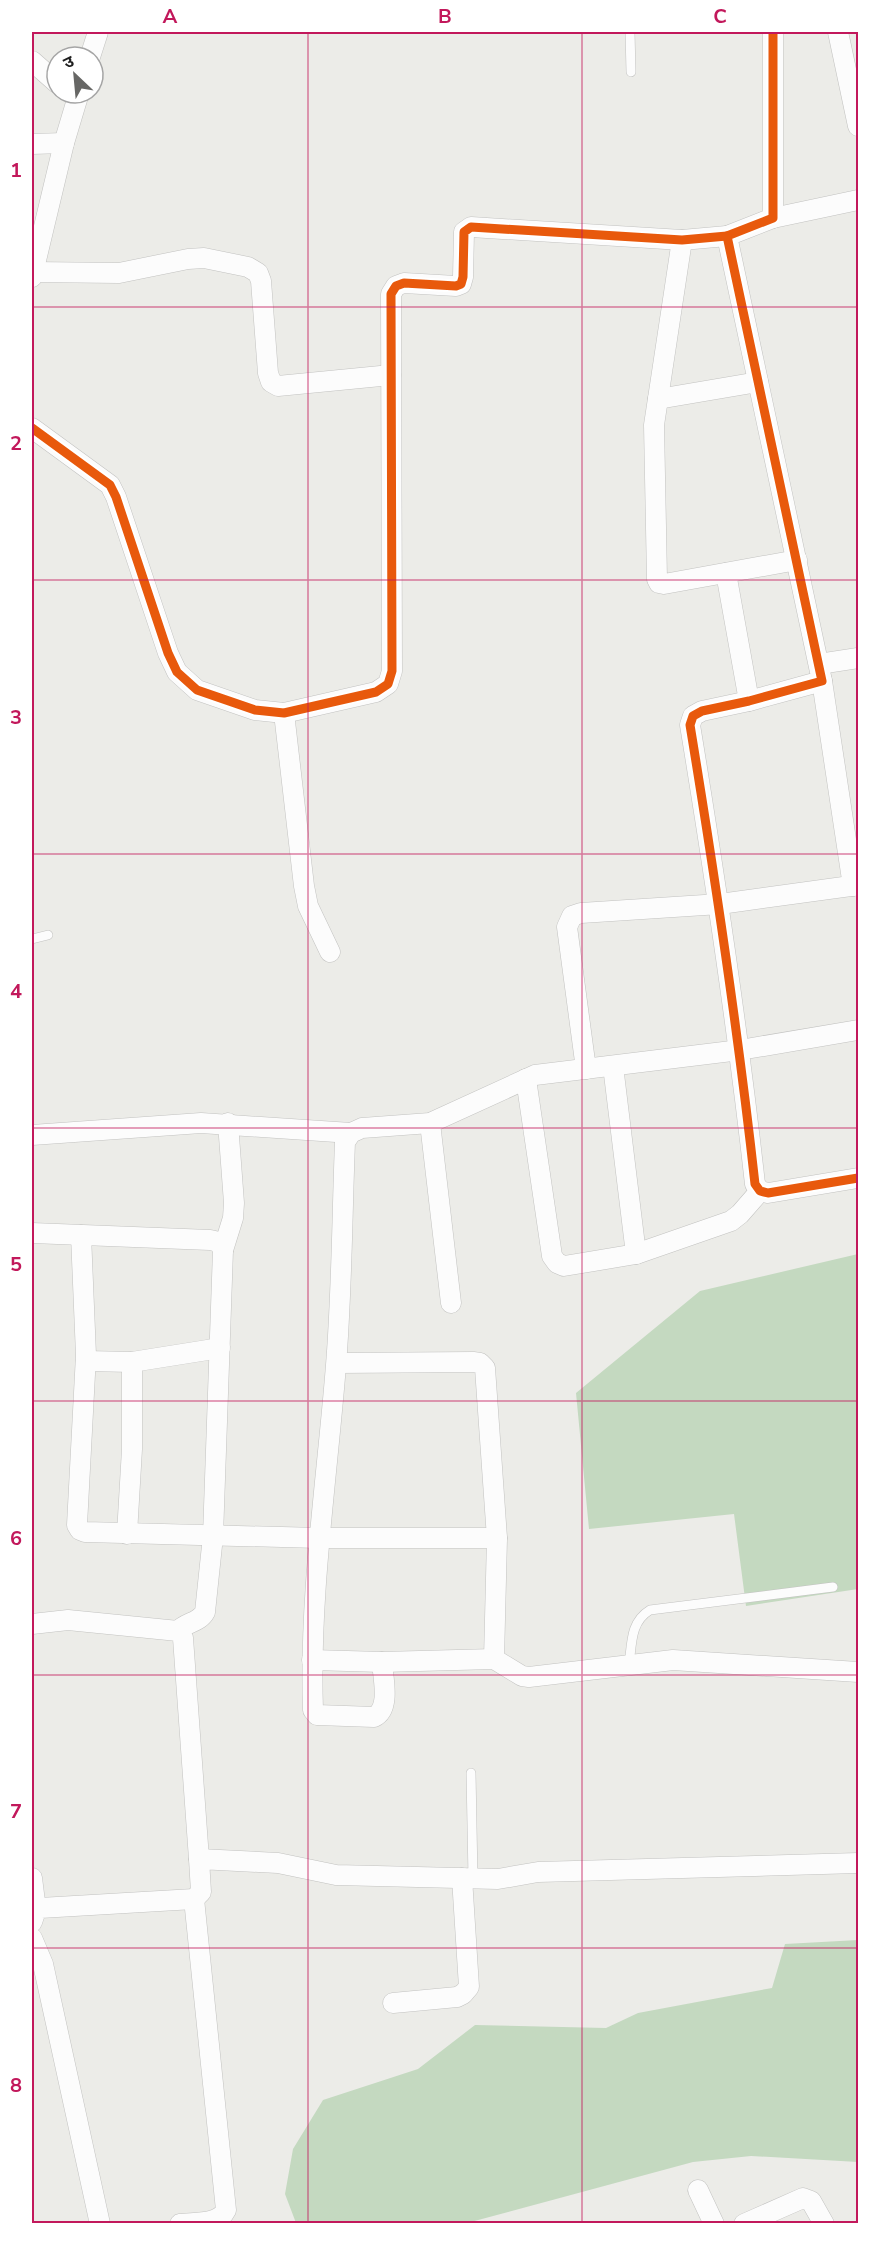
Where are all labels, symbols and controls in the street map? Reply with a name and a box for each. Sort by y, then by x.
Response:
text: A [163,3,178,30]
text: B [438,3,452,30]
text: C [713,3,727,30]
north arrow [45,45,105,105]
text: उ [60,50,78,74]
text: 1 [10,157,22,184]
text: 2 [10,430,22,457]
text: 3 [10,704,22,731]
text: 4 [10,978,22,1005]
text: 5 [10,1251,22,1278]
text: 6 [10,1525,22,1552]
text: 7 [10,1798,22,1825]
text: 8 [10,2072,22,2099]

